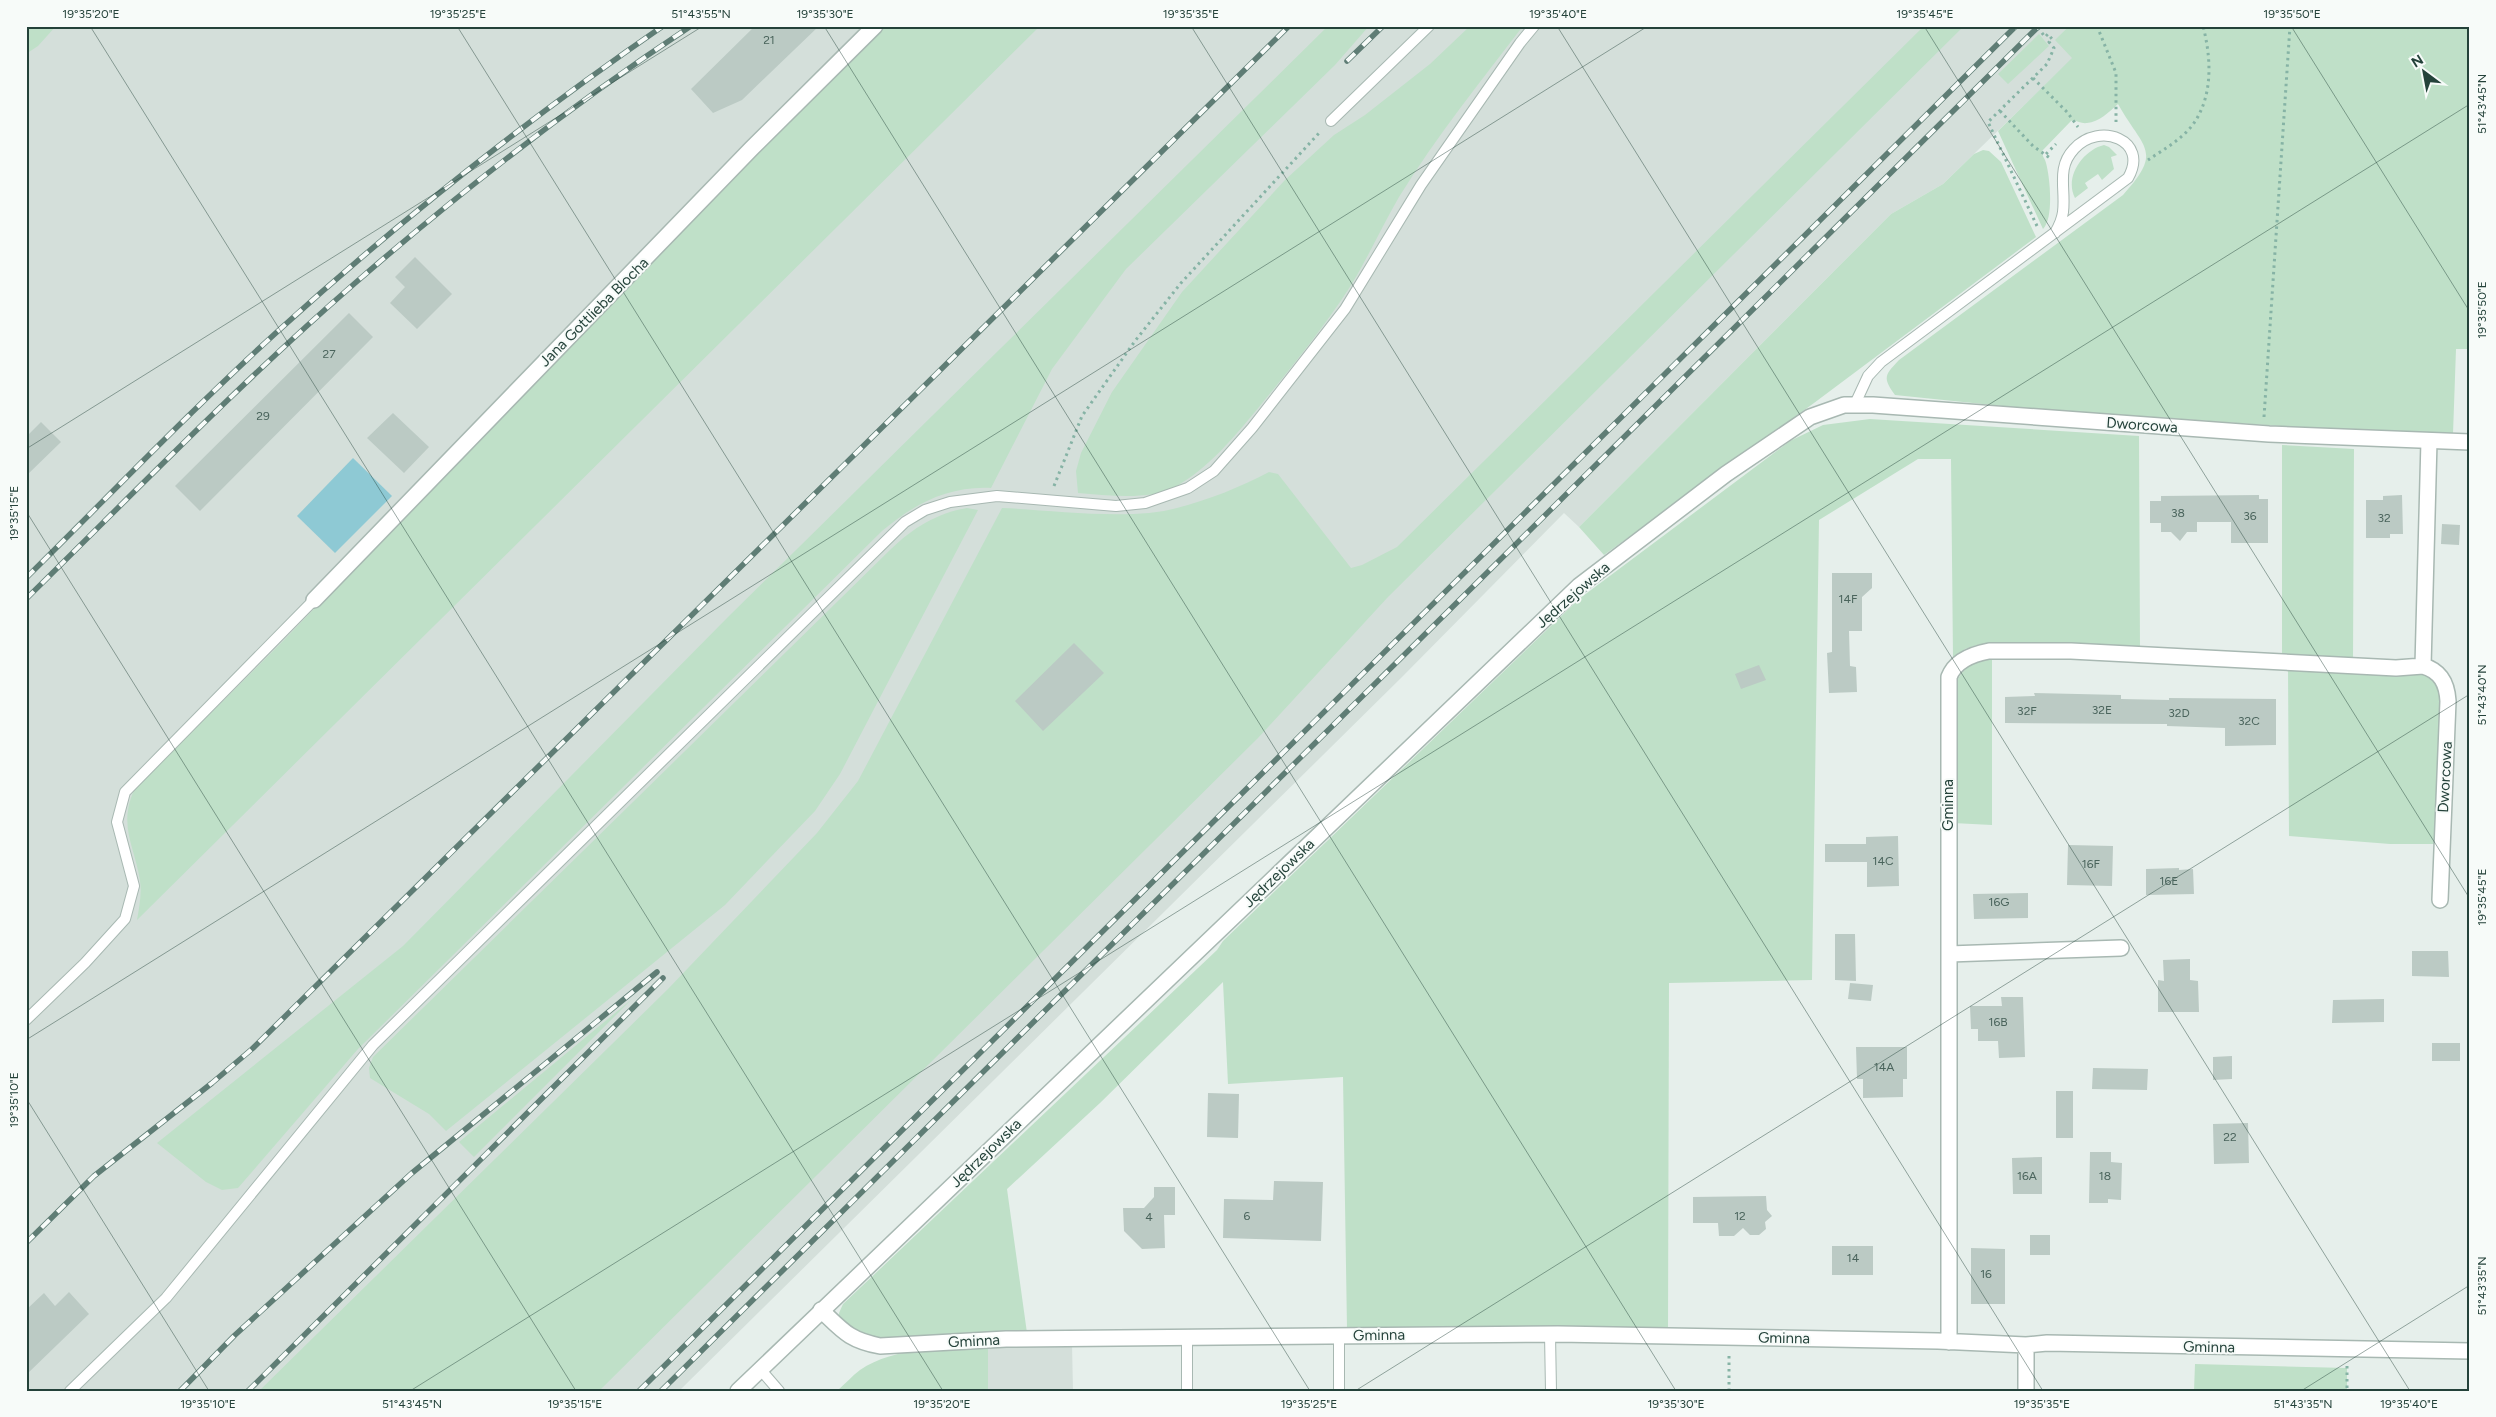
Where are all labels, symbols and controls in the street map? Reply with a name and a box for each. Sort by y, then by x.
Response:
text: 19°35'20"E [62,7,120,21]
text: 19°35'25"E [430,7,486,21]
text: 51°43'55"N [671,7,731,21]
text: 19°35'30"E [796,7,854,21]
text: 19°35'35"E [1163,7,1219,21]
text: 19°35'40"E [1529,7,1587,21]
text: 19°35'45"E [1896,7,1954,21]
text: 19°35'50"E [2263,7,2321,21]
house number: 21 [763,33,775,47]
north arrow [2398,48,2448,98]
text: N [2408,51,2426,71]
text: 51°43'45"N [2475,74,2489,134]
street label: Jana Gottlieba Blocha [536,254,652,370]
text: 19°35'50"E [2475,281,2489,339]
house number: 27 [322,347,336,361]
house number: 29 [256,409,270,423]
street label: Dworcowa [2106,414,2178,436]
text: 19°35'15"E [7,486,21,540]
house number: 38 [2171,506,2185,520]
house number: 36 [2243,509,2257,523]
house number: 32 [2377,511,2391,525]
street label: Jędrzejowska [1533,558,1613,632]
house number: 14F [1839,592,1858,606]
text: 51°43'40"N [2475,665,2489,725]
house number: 32E [2092,703,2112,717]
house number: 32F [2017,704,2037,718]
house number: 32D [2168,706,2190,720]
house number: 32C [2238,714,2260,728]
street label: Dworcowa [2434,741,2456,813]
street label: Gminna [1939,779,1957,831]
street label: Jędrzejowska [1240,835,1318,911]
house number: 14C [1872,854,1894,868]
house number: 16F [2082,857,2101,871]
text: 19°35'45"E [2475,868,2489,926]
house number: 16E [2160,874,2178,888]
house number: 16G [1989,895,2009,909]
house number: 16B [1988,1015,2008,1029]
house number: 14A [1874,1060,1894,1074]
text: 19°35'10"E [7,1072,21,1128]
street label: Jędrzejowska [947,1115,1025,1191]
house number: 22 [2223,1130,2237,1144]
house number: 16A [2017,1169,2037,1183]
house number: 18 [2099,1169,2111,1183]
house number: 6 [1244,1209,1251,1223]
house number: 12 [1734,1209,1746,1223]
house number: 4 [1145,1210,1153,1224]
house number: 14 [1847,1251,1860,1265]
text: 51°43'35"N [2475,1256,2489,1316]
house number: 16 [1980,1267,1992,1281]
street label: Gminna [1353,1326,1405,1344]
street label: Gminna [1758,1329,1810,1347]
street label: Gminna [948,1331,1000,1351]
street label: Gminna [2183,1338,2235,1356]
text: 19°35'10"E [180,1397,236,1411]
text: 51°43'45"N [382,1397,442,1411]
text: 19°35'15"E [548,1397,602,1411]
text: 19°35'20"E [913,1397,971,1411]
text: 19°35'25"E [1281,1397,1337,1411]
text: 19°35'30"E [1647,1397,1705,1411]
text: 19°35'35"E [2014,1397,2070,1411]
text: 51°43'35"N [2273,1397,2333,1411]
text: 19°35'40"E [2380,1397,2438,1411]

